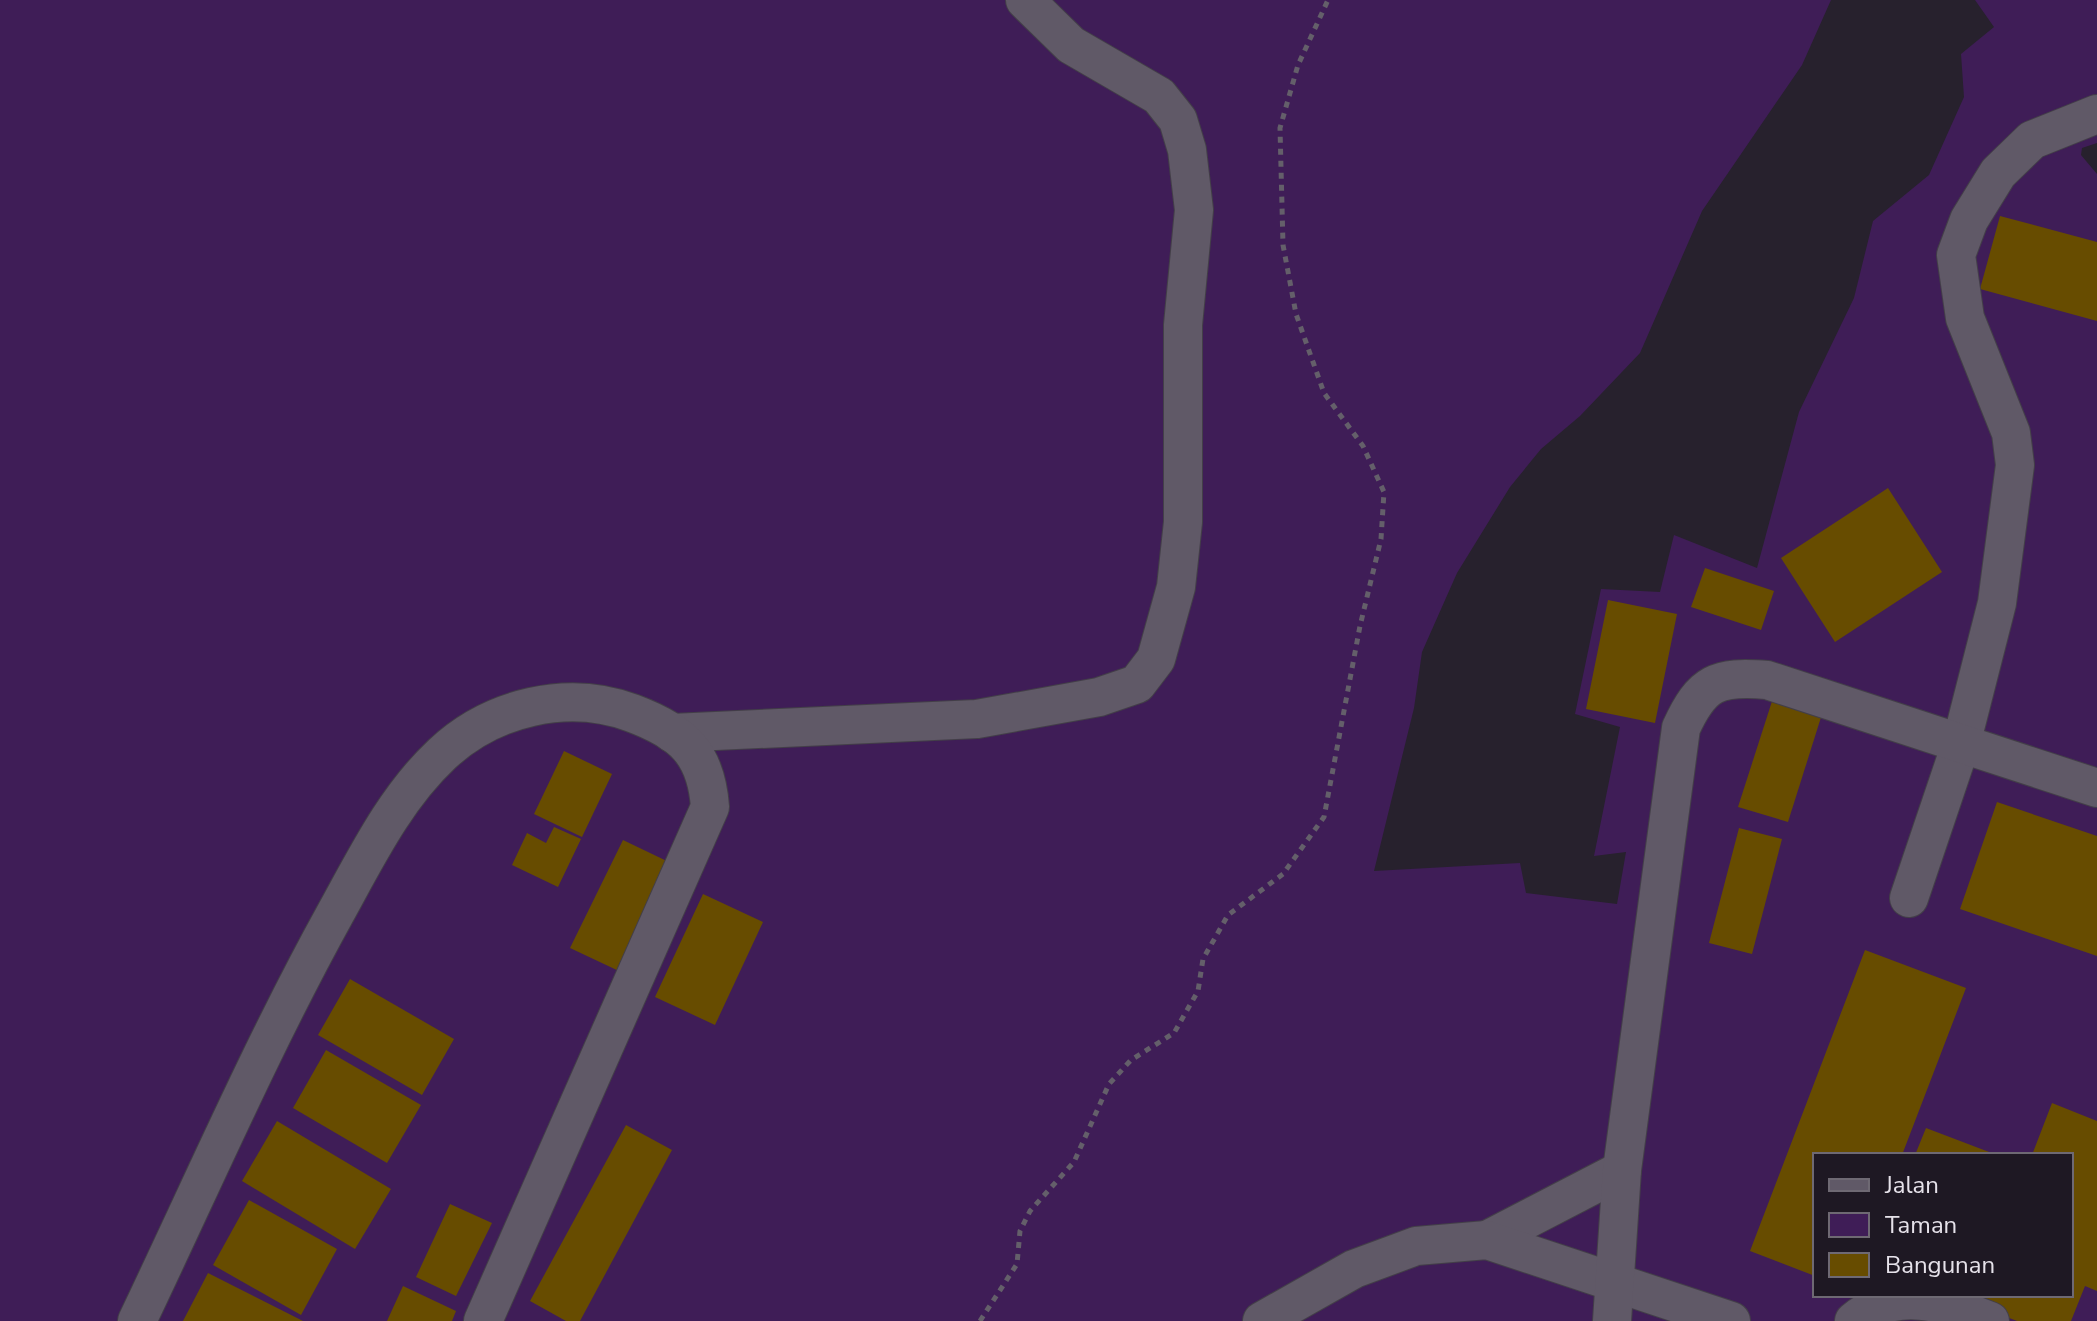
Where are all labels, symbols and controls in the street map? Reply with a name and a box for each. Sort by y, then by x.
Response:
legend [1813,1153,2073,1297]
text: Jalan [1884,1169,1939,1201]
text: Taman [1885,1209,1957,1241]
text: Bangunan [1885,1249,1995,1281]

